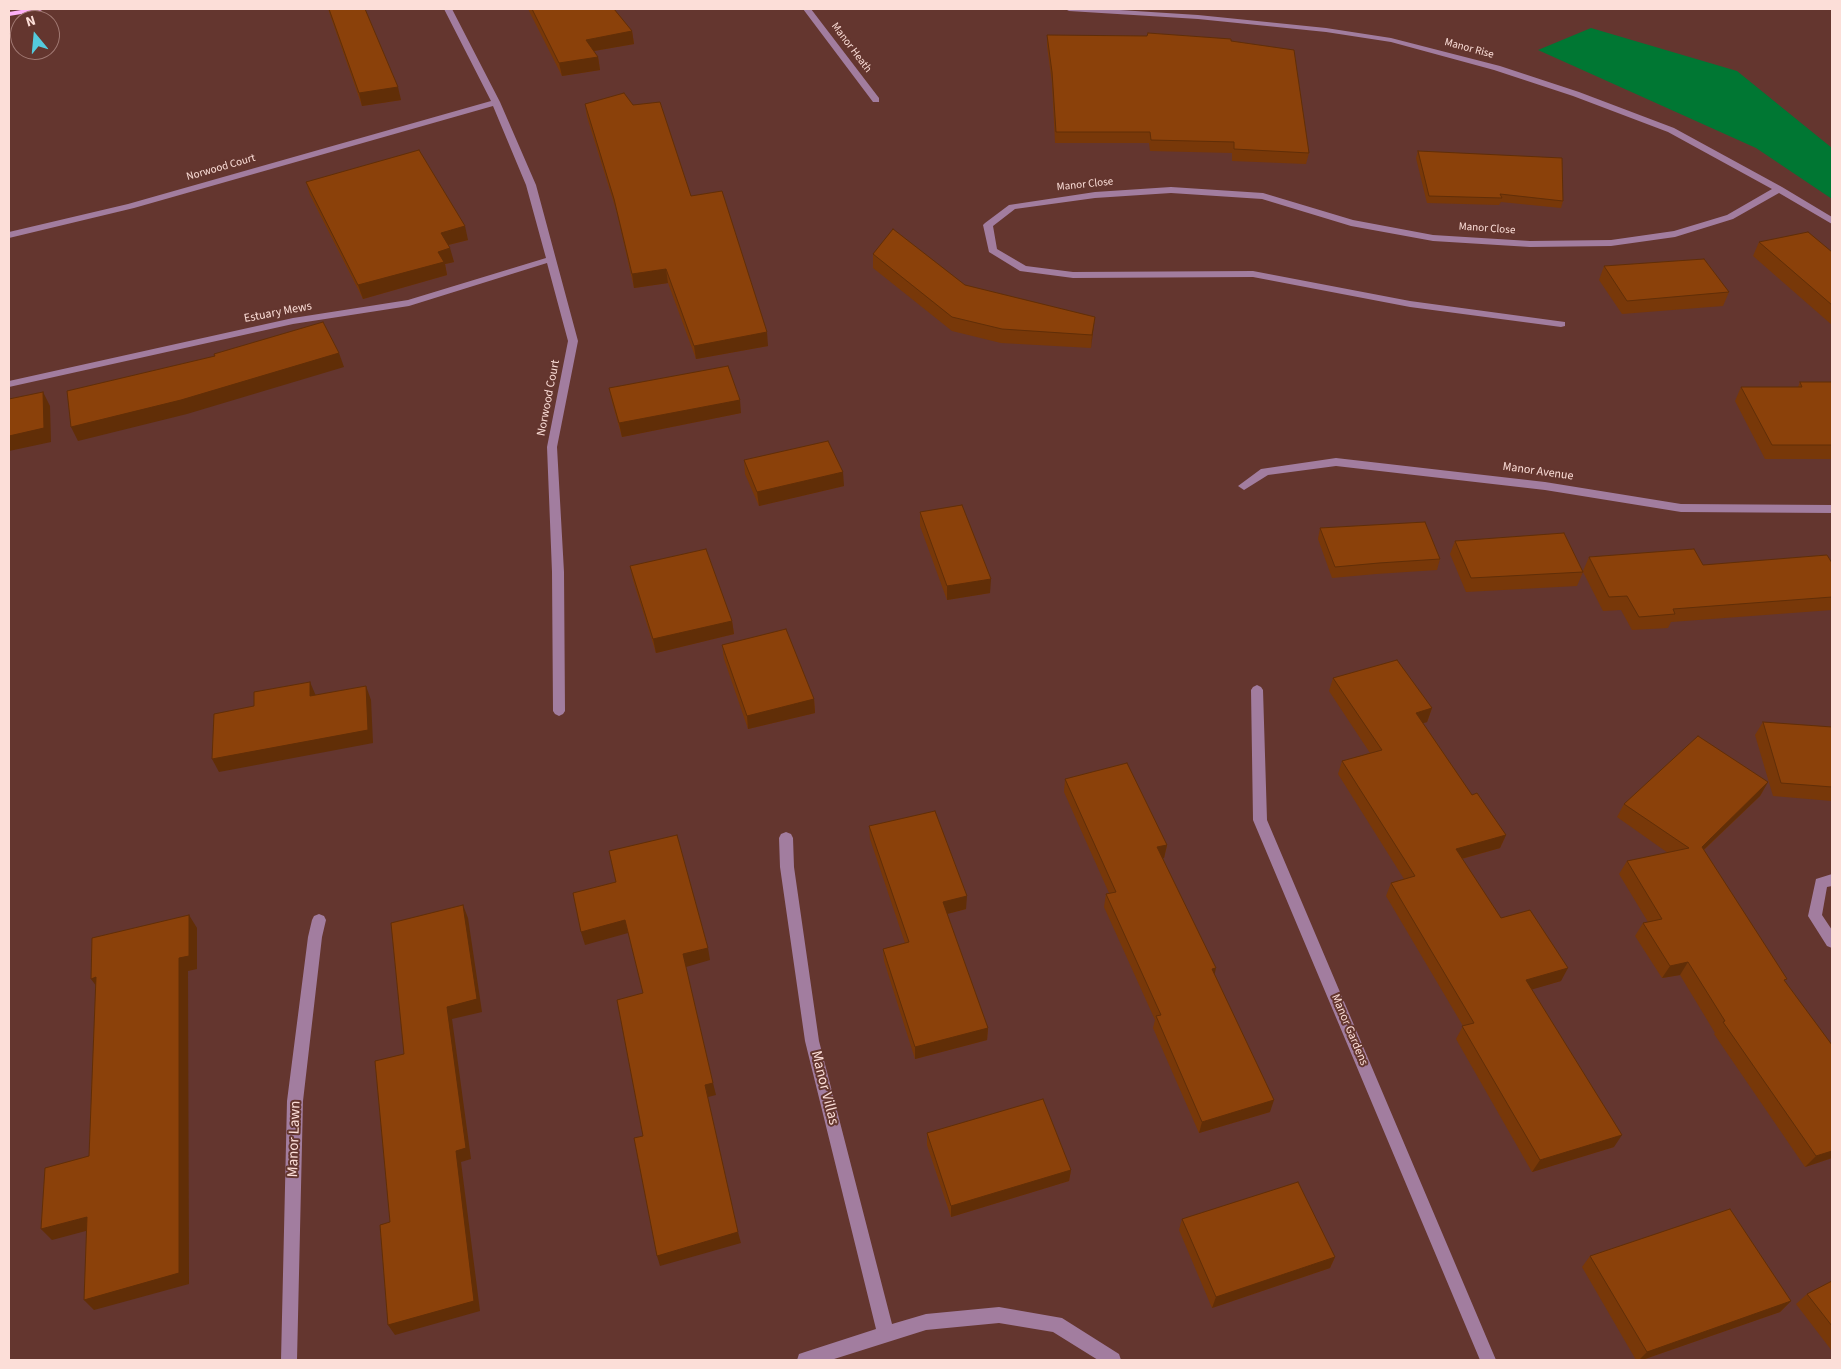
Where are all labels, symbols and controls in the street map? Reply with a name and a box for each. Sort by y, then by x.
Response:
north arrow [10,10,60,60]
text: N [24,11,38,33]
street label: Manor Heath [828,20,874,76]
street label: Manor Rise [1443,36,1495,62]
street label: Norwood Court [185,152,257,184]
street label: Manor Close [1056,175,1114,195]
street label: Manor Close [1458,220,1516,238]
street label: Estuary Mews [243,299,313,327]
street label: Norwood Court [535,359,563,437]
street label: Manor Avenue [1502,460,1574,484]
street label: Manor Gardens [1328,992,1370,1068]
street label: Manor Villas [806,1049,842,1127]
street label: Manor Lawn [285,1100,305,1178]

